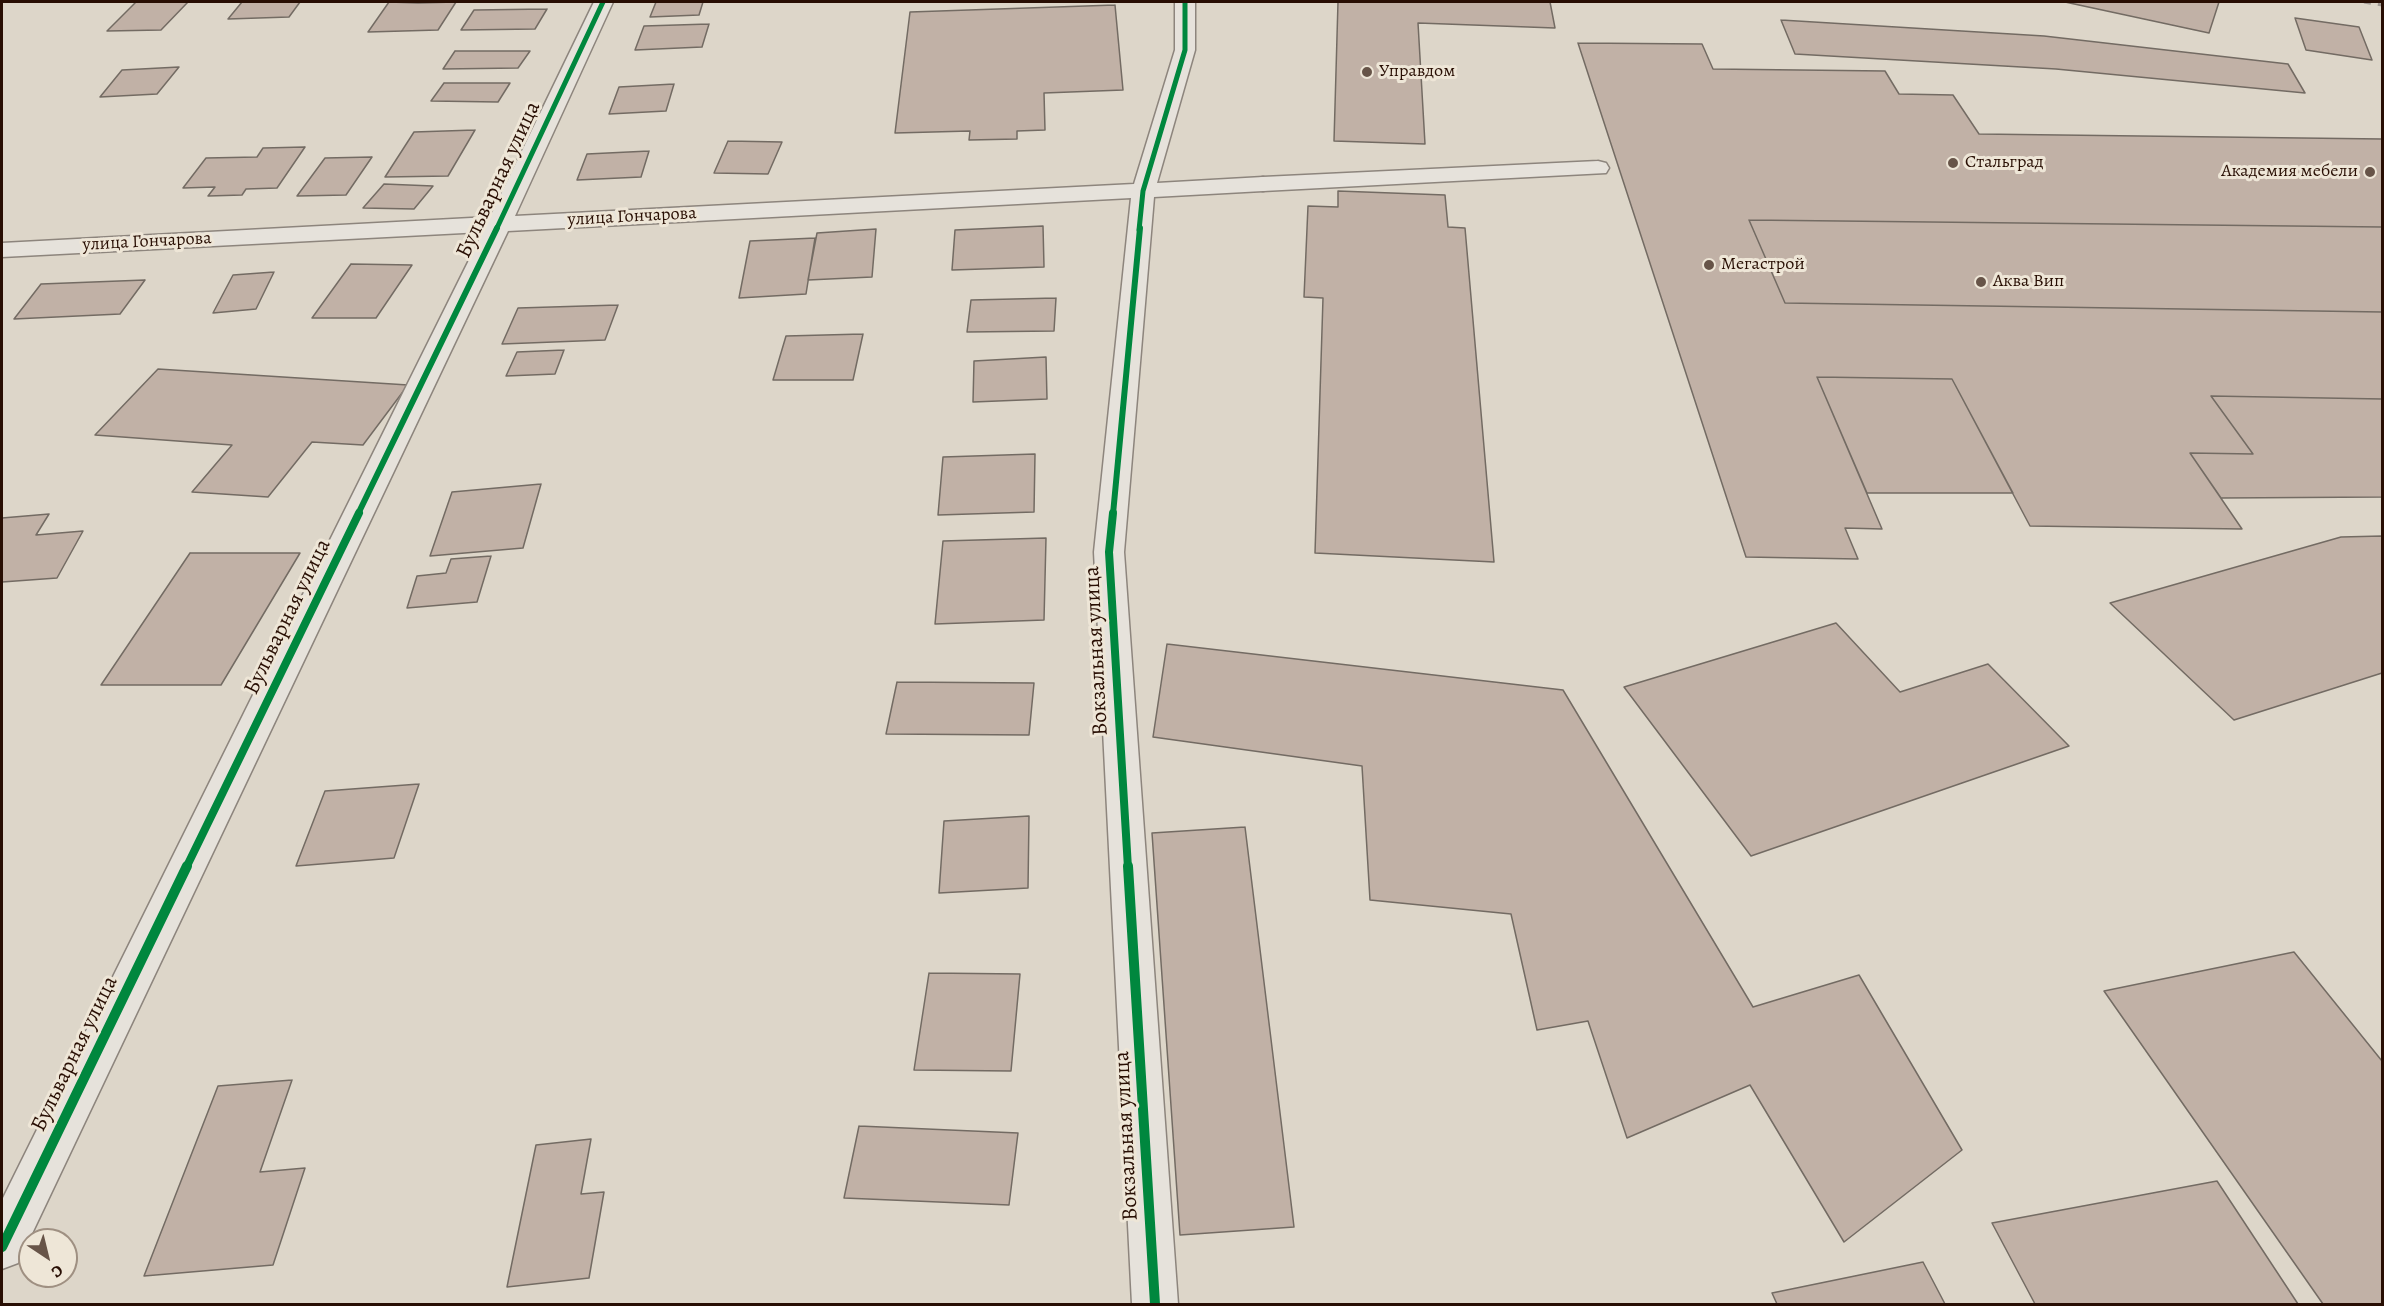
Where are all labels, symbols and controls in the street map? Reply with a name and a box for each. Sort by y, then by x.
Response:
place label: Управдом [1379,61,1455,83]
marker: Управдом [1360,65,1374,79]
street label: Бульварная улица [451,97,547,263]
place label: Стальград [1965,152,2043,174]
marker: Стальград [1946,156,1960,170]
place label: Академия мебели [2221,161,2358,183]
marker: Академия мебели [2363,165,2377,179]
street label: улица Гончарова [567,203,697,231]
street label: улица Гончарова [82,228,212,256]
place label: Мегастрой [1721,254,1805,276]
marker: Мегастрой [1702,258,1716,272]
place label: Аква Вип [1993,271,2064,293]
marker: Аква Вип [1974,275,1988,289]
street label: Бульварная улица [239,535,337,699]
street label: Вокзальная улица [1079,566,1115,736]
street label: Бульварная улица [26,972,124,1136]
street label: Вокзальная улица [1109,1051,1145,1221]
north arrow [18,1228,78,1288]
text: С [47,1259,68,1283]

